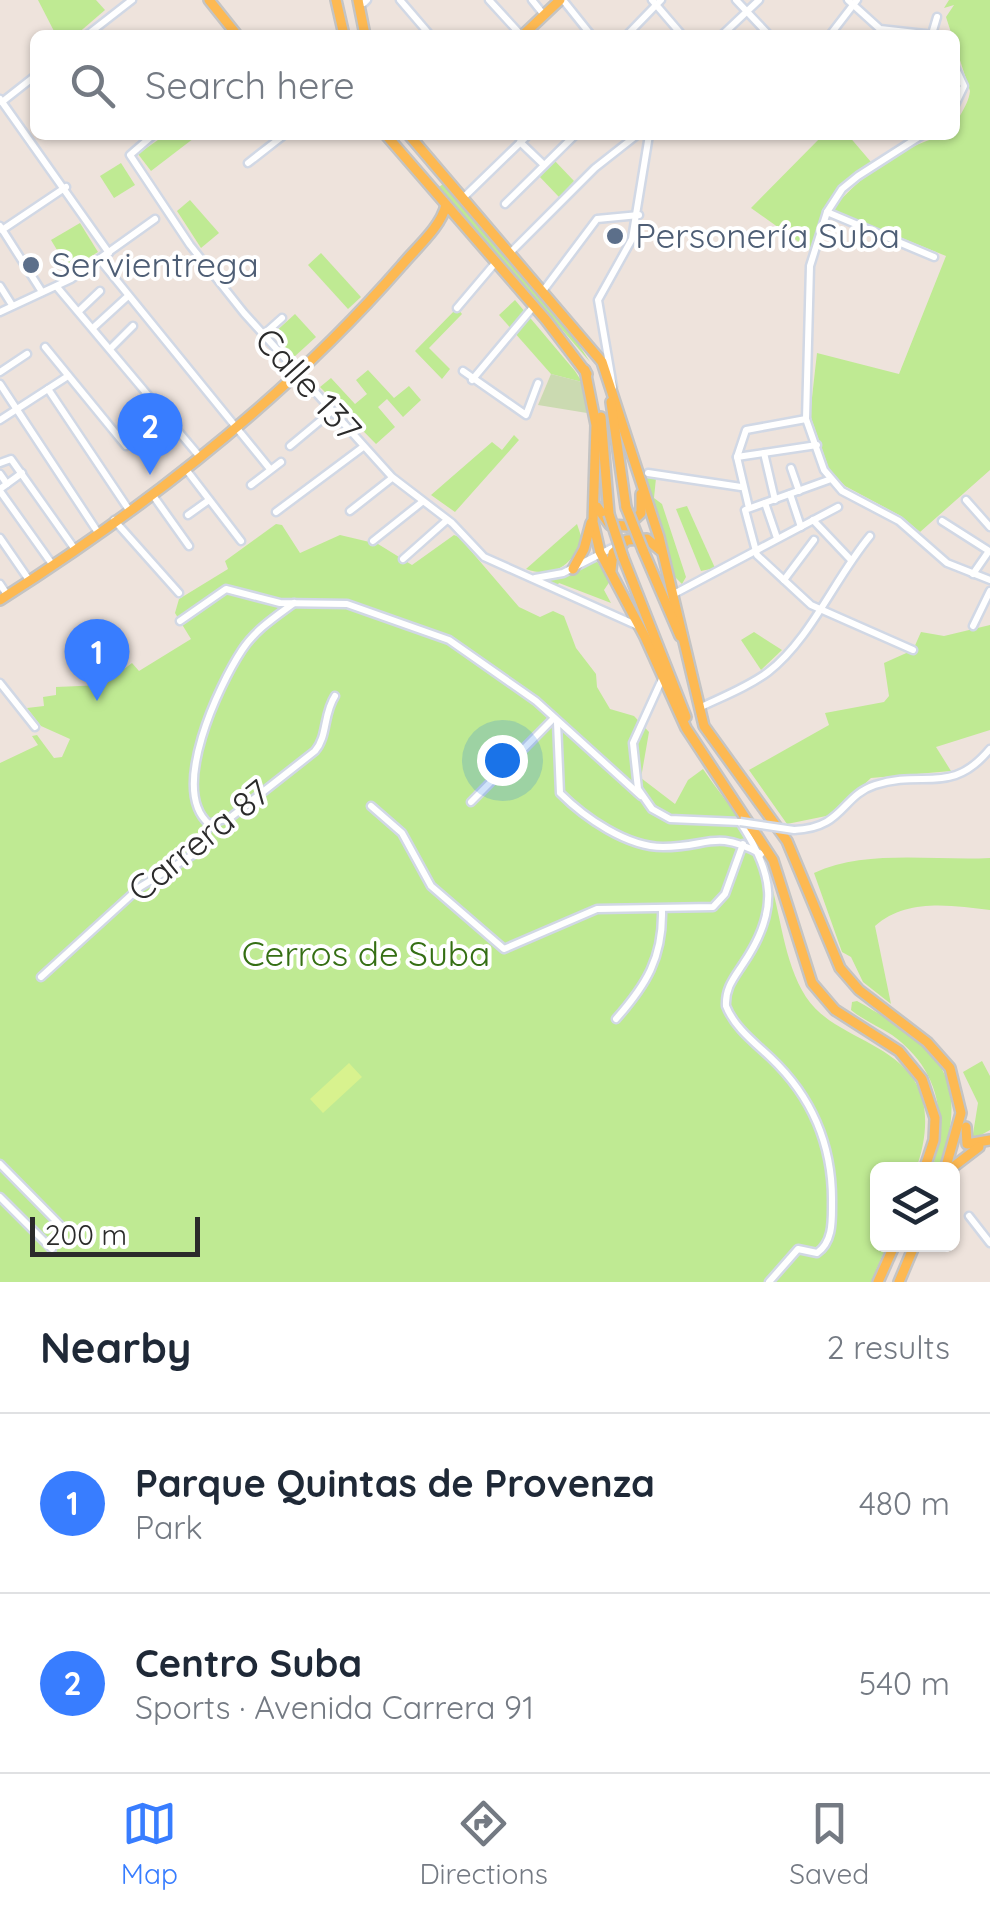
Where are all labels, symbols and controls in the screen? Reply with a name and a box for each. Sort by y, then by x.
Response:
search box [30,30,960,140]
icon: search [65,58,120,113]
text: Search here [145,61,355,109]
place label: Personería Suba [635,213,900,257]
marker: Personería Suba [604,225,626,247]
place label: Servientrega [51,242,259,286]
marker: Servientrega [20,254,42,276]
street label: Calle 137 [246,318,371,450]
pin: 2 [118,392,182,475]
pin: 1 [64,618,130,701]
your location [477,735,528,786]
street label: Carrera 87 [119,770,278,911]
park label: Cerros de Suba [242,931,490,975]
map controls [870,1162,960,1252]
button: layers [870,1162,960,1252]
scale bar [30,1212,200,1256]
text: 200 m [45,1217,127,1252]
text: Nearby [40,1321,191,1374]
text: 2 results [827,1327,950,1367]
text: Parque Quintas de Provenza [135,1459,655,1507]
text: 1 [66,1483,79,1523]
text: 480 m [859,1483,950,1523]
text: Park [135,1507,203,1547]
text: Centro Suba [135,1639,362,1687]
text: 2 [63,1663,82,1703]
text: 540 m [859,1663,950,1703]
text: Sports · Avenida Carrera 91 [135,1687,534,1727]
tab: Map [121,1796,178,1891]
tab: Directions [419,1796,548,1891]
tab: Saved [789,1796,869,1891]

